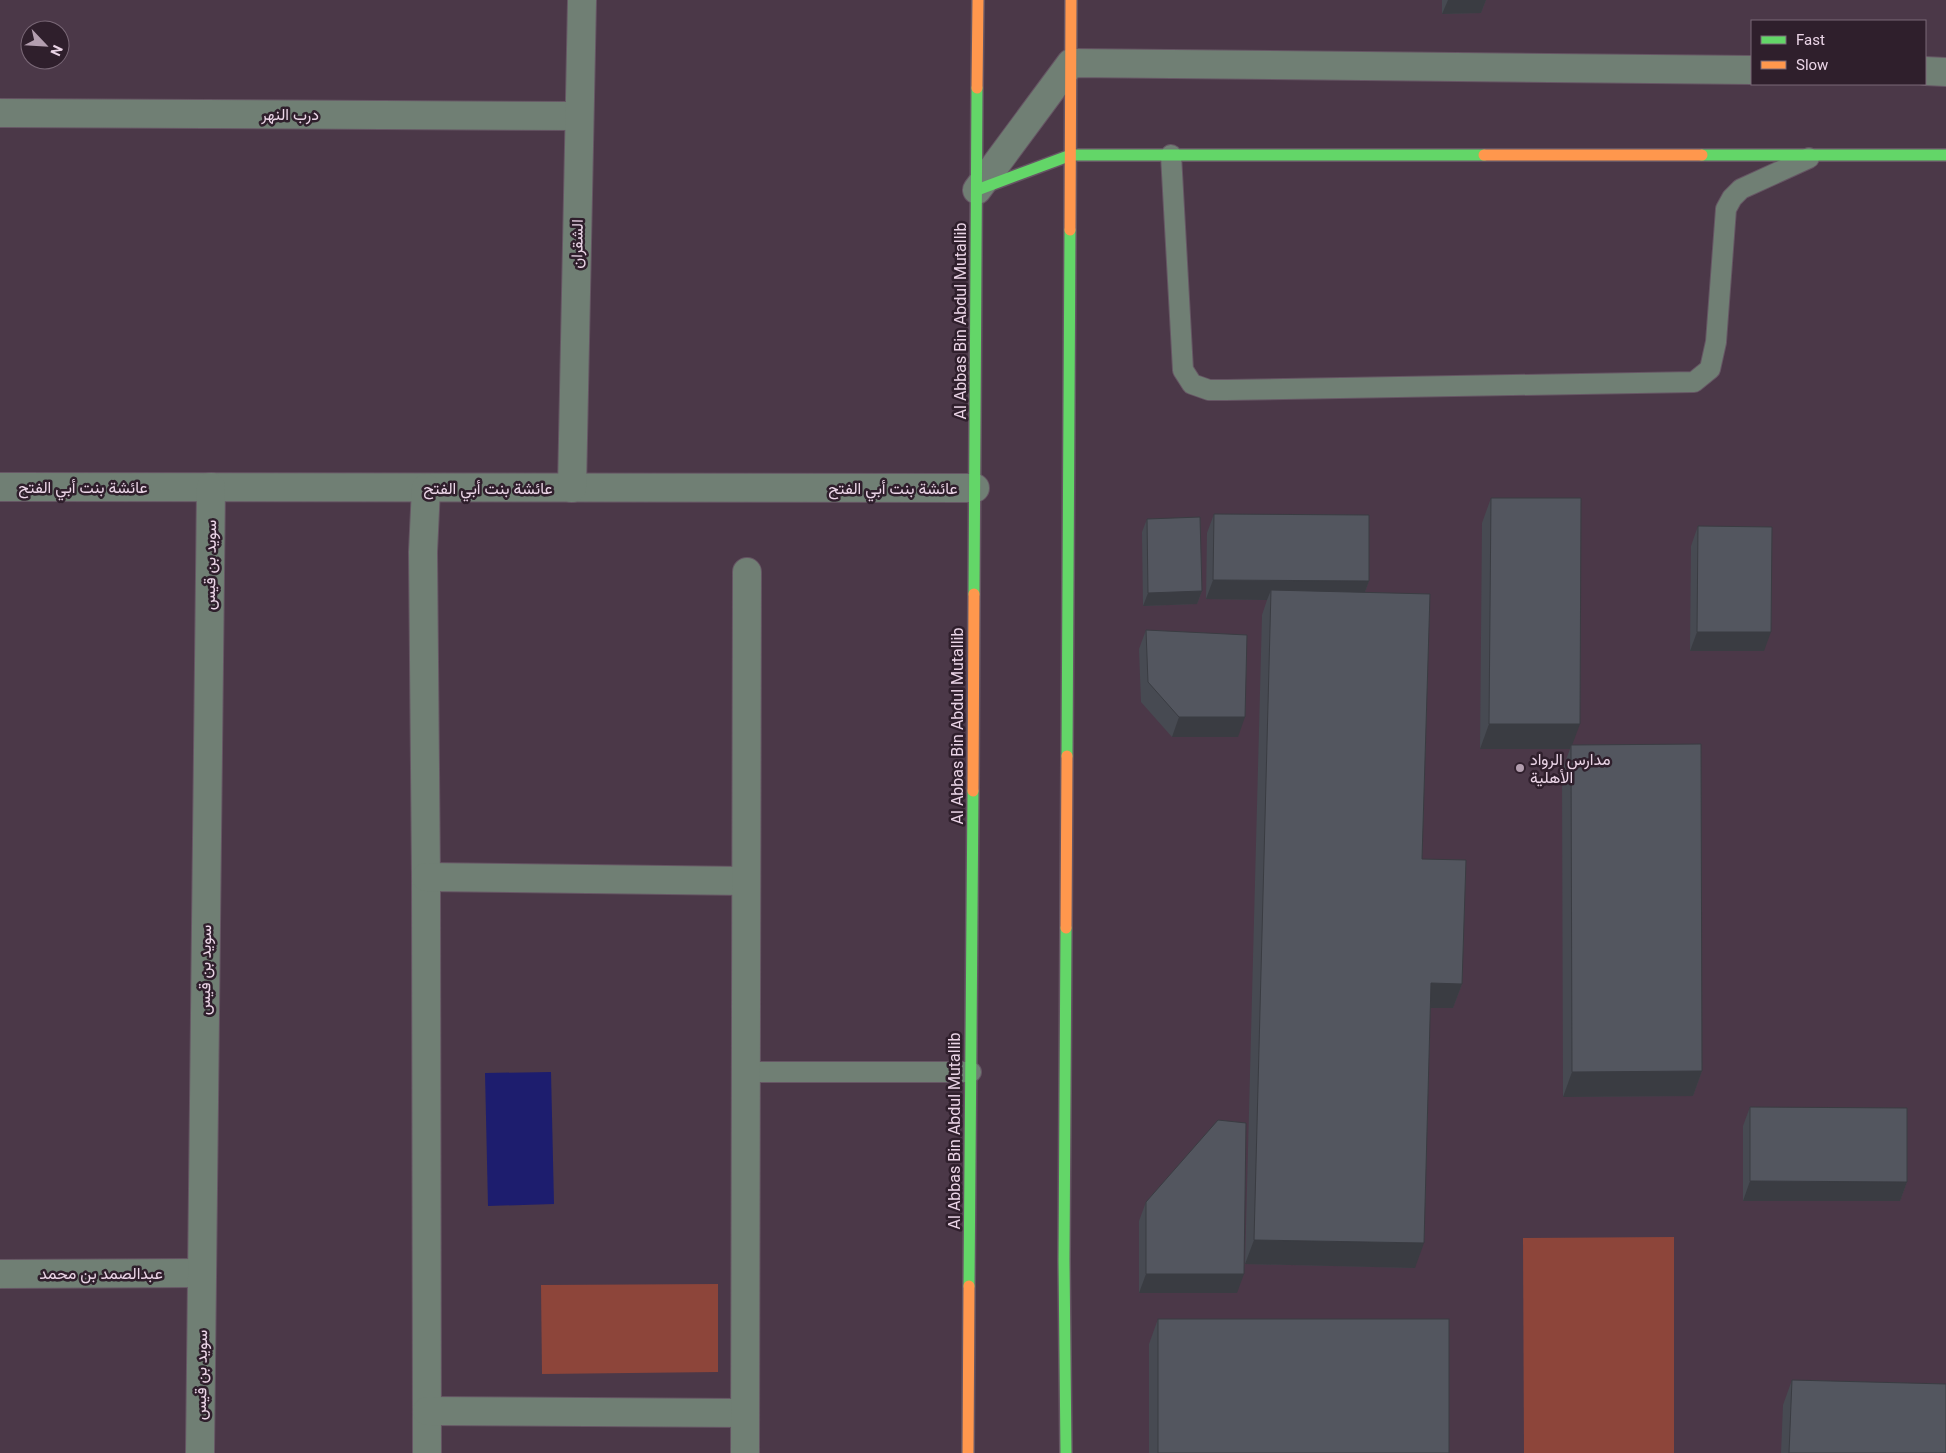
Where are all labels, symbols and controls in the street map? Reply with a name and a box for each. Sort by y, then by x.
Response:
north arrow [20,20,70,70]
legend [1751,20,1926,85]
text: Fast [1796,31,1825,49]
text: N [47,43,66,58]
text: Slow [1796,56,1828,74]
street label: درب النهر [260,105,319,125]
street label: الشقران [567,219,588,269]
street label: Al Abbas Bin Abdul Mutallib [951,223,970,419]
street label: عائشة بنت أبي الفتح [18,478,148,501]
street label: عائشة بنت أبي الفتح [423,479,553,502]
street label: عائشة بنت أبي الفتح [828,479,958,502]
street label: سويد بن قيس [200,520,221,610]
street label: Al Abbas Bin Abdul Mutallib [948,628,967,824]
place label: مدارس الرواد الأهلية [1530,750,1611,787]
marker: مدارس الرواد الأهلية [1514,762,1526,774]
street label: سويد بن قيس [195,925,216,1015]
street label: Al Abbas Bin Abdul Mutallib [945,1033,964,1229]
street label: عبدالصمد بن محمد [39,1264,163,1284]
street label: سويد بن قيس [191,1330,212,1420]

